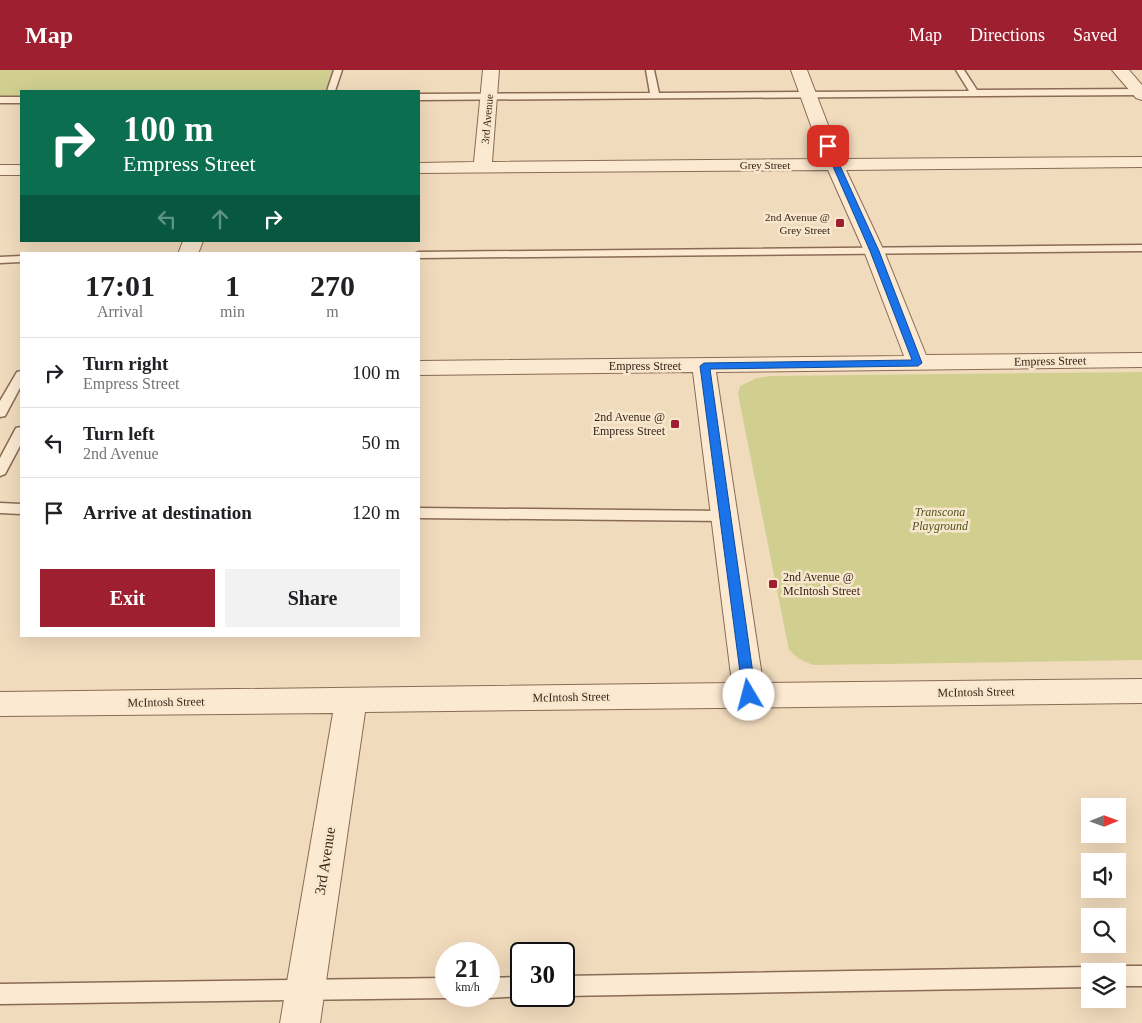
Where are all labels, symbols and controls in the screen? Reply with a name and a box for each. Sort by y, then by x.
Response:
text: Map [25,22,73,48]
text: Map [909,25,942,45]
text: Directions [970,25,1045,45]
text: Saved [1073,25,1117,45]
street label: 3rd Avenue [479,93,495,145]
icon: right [40,110,105,175]
text: 100 m [123,110,213,149]
pin [807,125,849,167]
icon: arrive [814,132,842,160]
text: Empress Street [123,151,256,176]
street label: Grey Street [740,159,790,171]
icon: left [153,205,181,233]
icon: ahead [206,205,234,233]
icon: right [259,205,287,233]
place label: 2nd Avenue @ Grey Street [765,211,830,236]
marker: 2nd Avenue @ Grey Street [834,217,846,229]
text: 17:01 [85,269,155,302]
text: 1 [225,269,240,302]
text: 270 [310,269,355,302]
text: Arrival [97,303,143,320]
text: min [220,303,245,320]
text: m [326,303,339,320]
text: Turn right [83,353,168,374]
street label: Empress Street [1014,353,1087,369]
icon: right [40,359,68,387]
street label: Empress Street [609,359,682,373]
text: 100 m [352,362,400,383]
text: Empress Street [83,375,179,392]
place label: 2nd Avenue @ Empress Street [593,410,666,438]
marker: 2nd Avenue @ Empress Street [669,418,681,430]
text: Turn left [83,423,155,444]
icon: left [40,429,68,457]
text: 50 m [361,432,400,453]
text: 2nd Avenue [83,445,159,462]
icon: arrive [40,499,68,527]
text: Arrive at destination [83,502,252,523]
text: 120 m [352,502,400,523]
park label: Transcona Playground [911,505,969,533]
button: Exit [40,569,215,627]
button: Share [225,569,400,627]
place label: 2nd Avenue @ McIntosh Street [783,570,861,598]
marker: 2nd Avenue @ McIntosh Street [767,578,779,590]
position arrow [722,668,774,720]
street label: McIntosh Street [937,684,1015,700]
street label: McIntosh Street [532,689,610,705]
street label: McIntosh Street [127,694,205,710]
north arrow [1081,798,1126,842]
map controls [1081,798,1126,1008]
street label: 3rd Avenue [312,826,338,896]
button: sound [1081,853,1126,898]
button: search [1081,908,1126,953]
speed limit sign: 30 [510,942,575,1007]
text: 21 [455,955,480,982]
button: layers [1081,963,1126,1008]
text: km/h [455,980,480,994]

